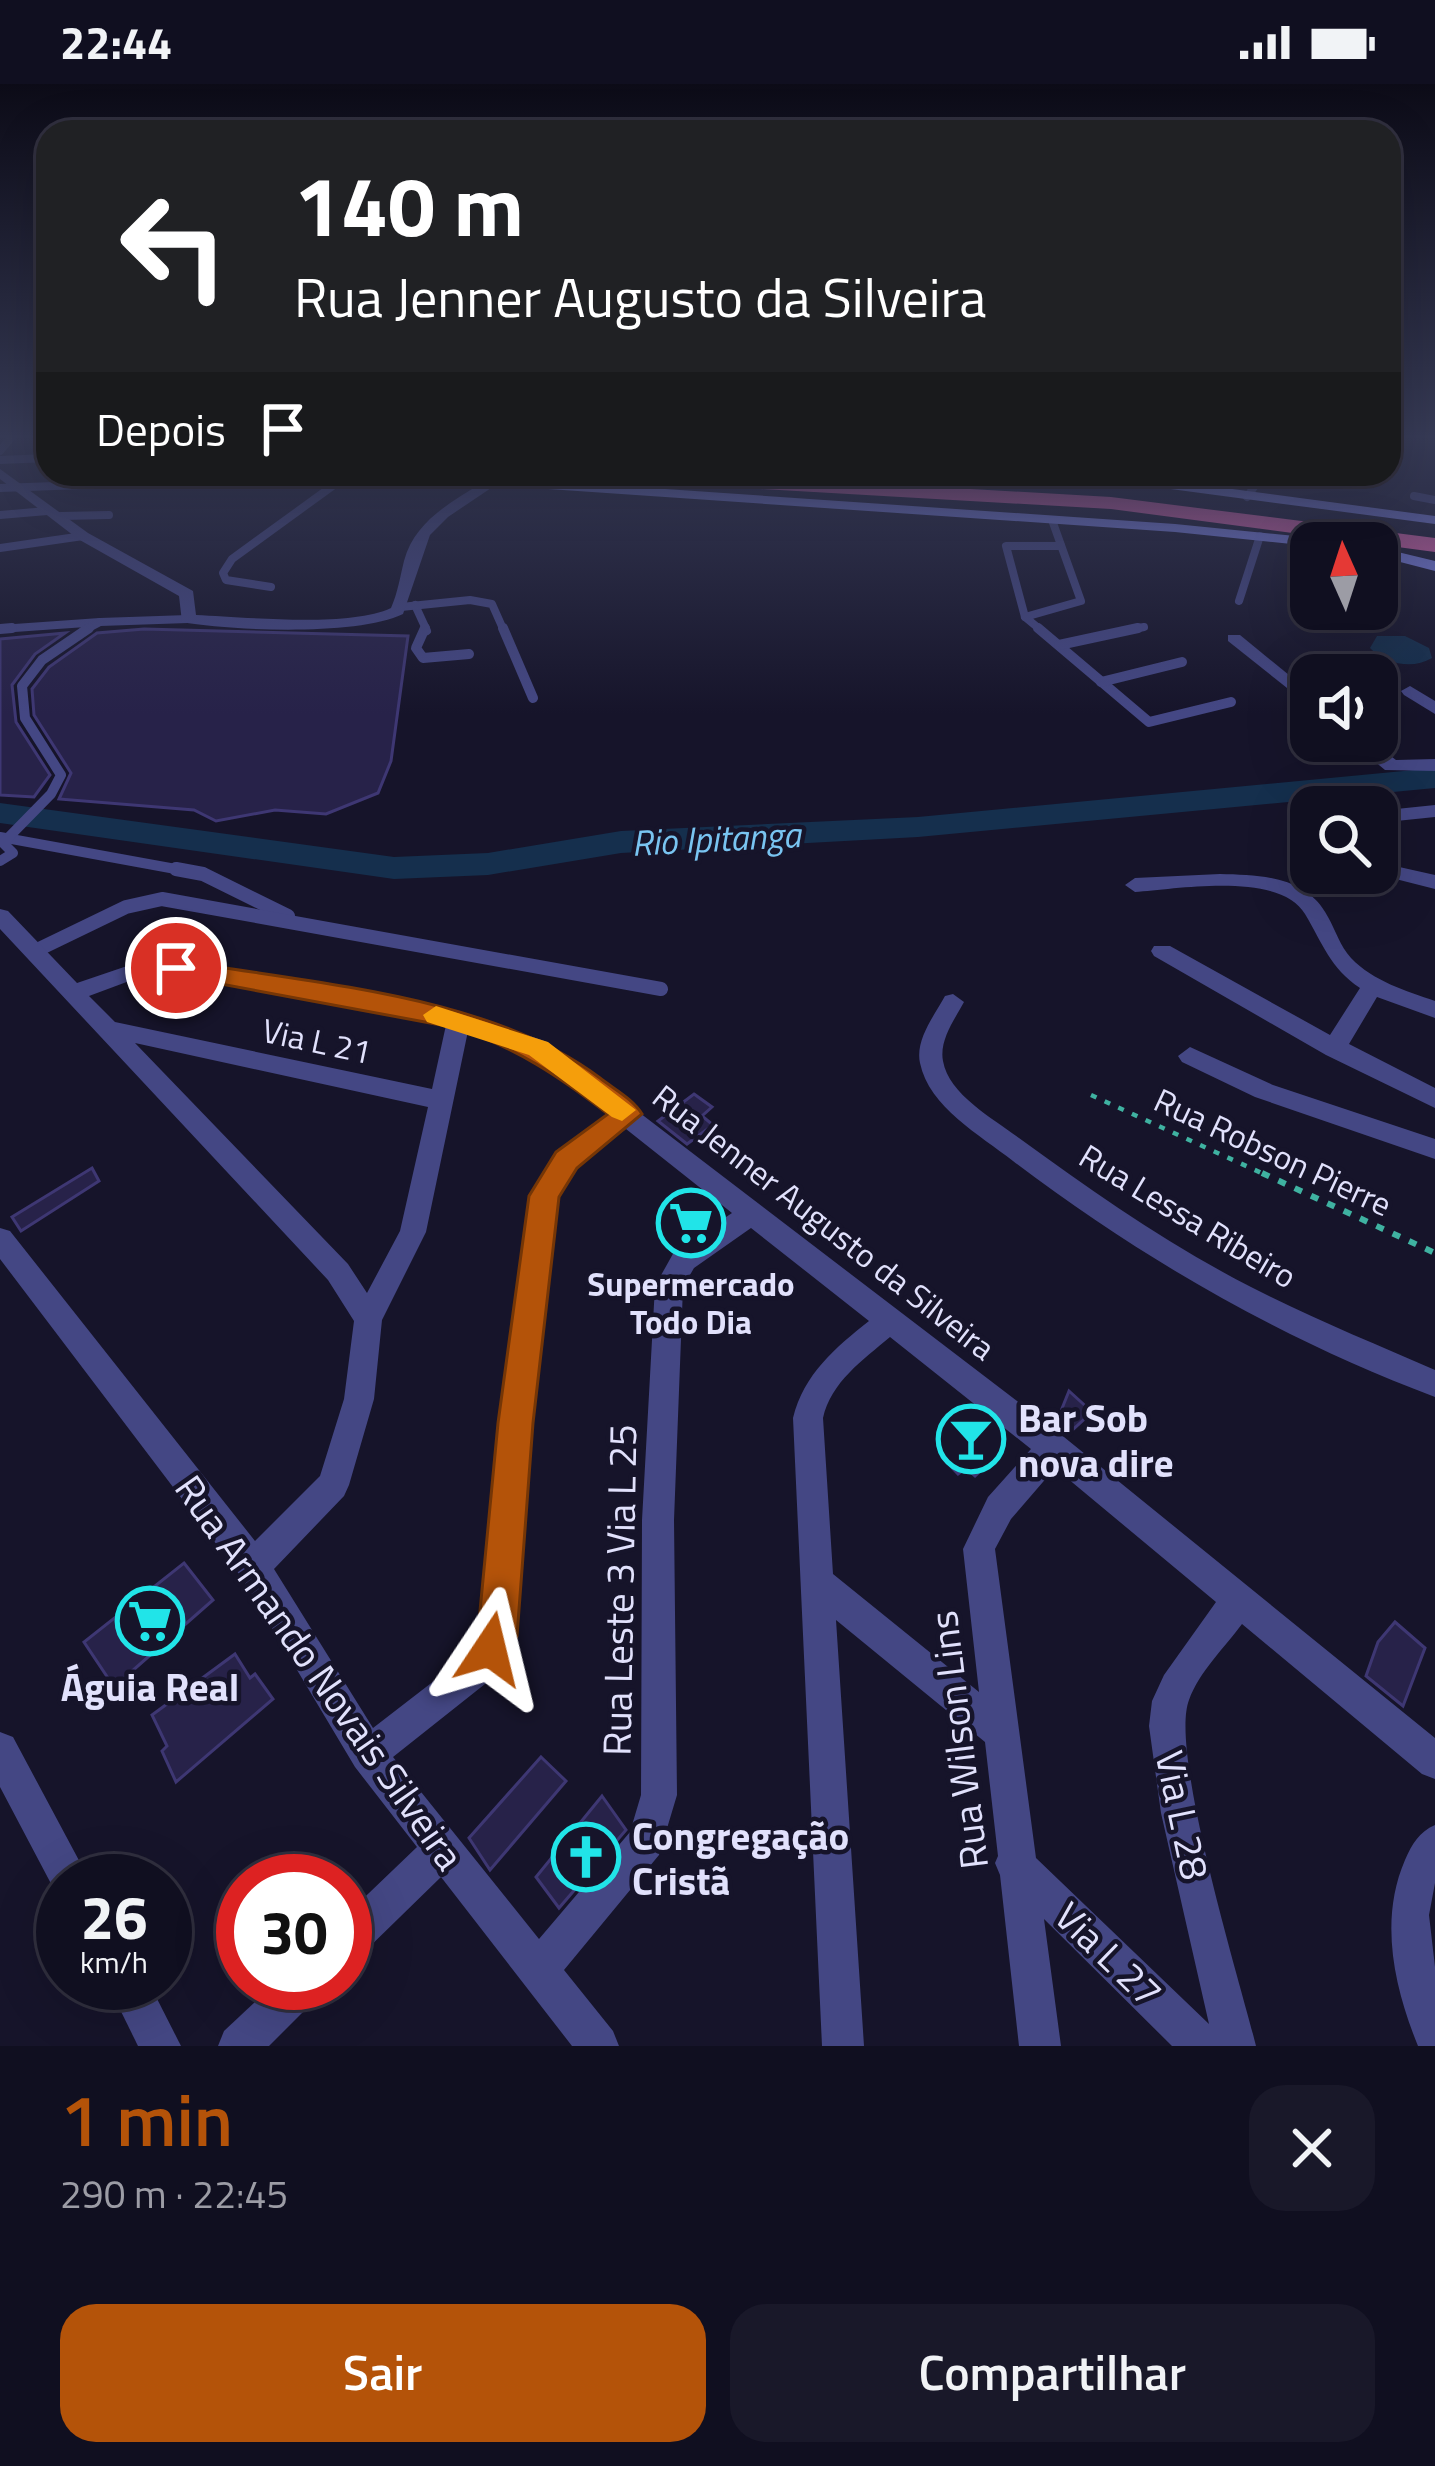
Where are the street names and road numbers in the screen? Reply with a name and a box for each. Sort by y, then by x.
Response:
street label: Via L 21 [258,1005,376,1077]
street label: Rua Jenner Augusto da Silveira [642,1072,1006,1372]
street label: Rua Robson Pierre [1146,1075,1400,1229]
street label: Rua Lessa Ribeiro [1070,1131,1306,1301]
street label: Rua Leste 3 Via L 25 [587,1424,651,1756]
street label: Rua Armando Novais Silveira [161,1462,479,1882]
street label: Rua Wilson Lins [913,1608,1003,1872]
street label: Via L 28 [1141,1745,1225,1885]
street label: Via L 27 [1042,1888,1176,2020]

